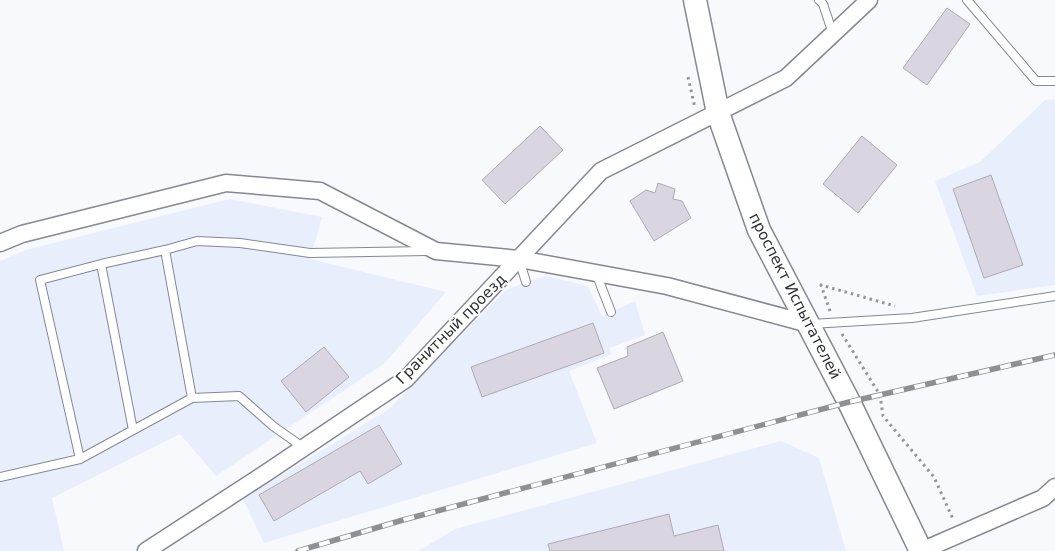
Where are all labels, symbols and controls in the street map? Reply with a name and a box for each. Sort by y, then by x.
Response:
street label: проспект Испытателей [745,210,845,382]
street label: Гранитный проезд [392,270,510,388]

